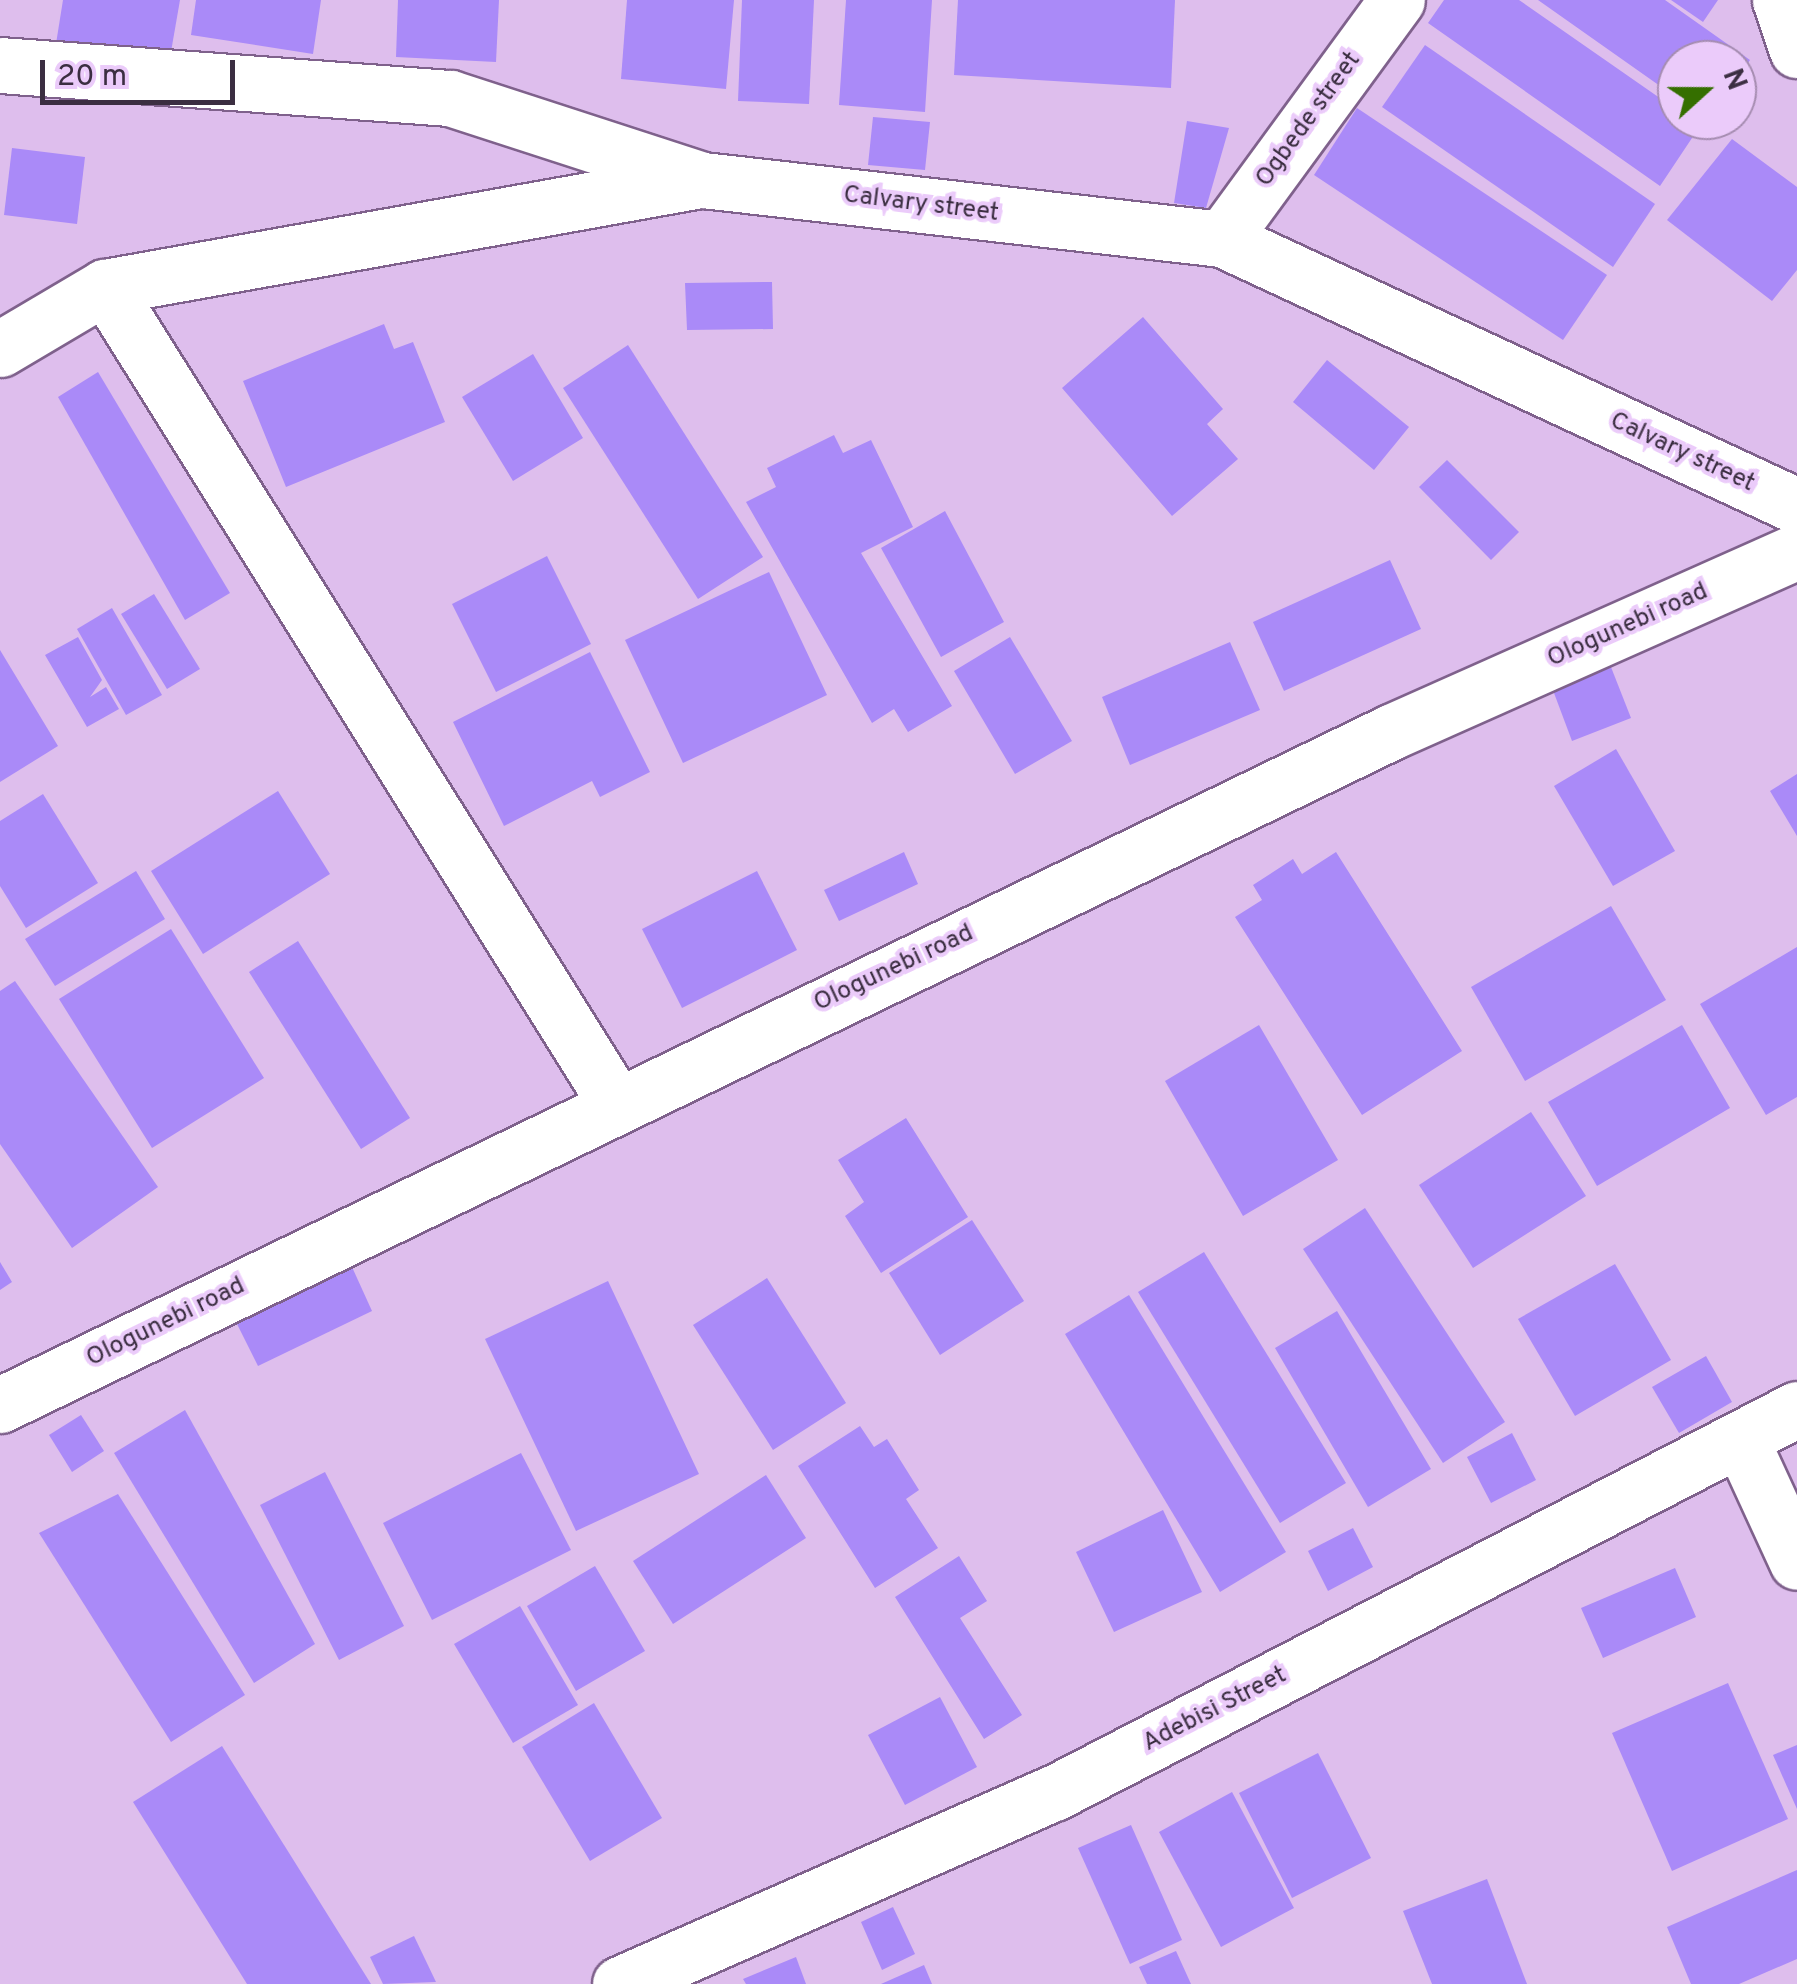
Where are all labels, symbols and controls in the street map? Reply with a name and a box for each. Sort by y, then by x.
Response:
scale bar [45,40,240,102]
north arrow [1657,40,1757,140]
street label: Ogbede street [1250,47,1368,193]
text: 20 m [57,59,127,96]
text: N [1713,64,1754,96]
street label: Calvary street [842,181,1000,229]
street label: Calvary street [1605,406,1759,500]
street label: Ologunebi road [1543,577,1713,675]
street label: Ologunebi road [809,919,979,1019]
street label: Ologunebi road [82,1272,250,1374]
street label: Adebisi Street [1138,1661,1292,1759]

